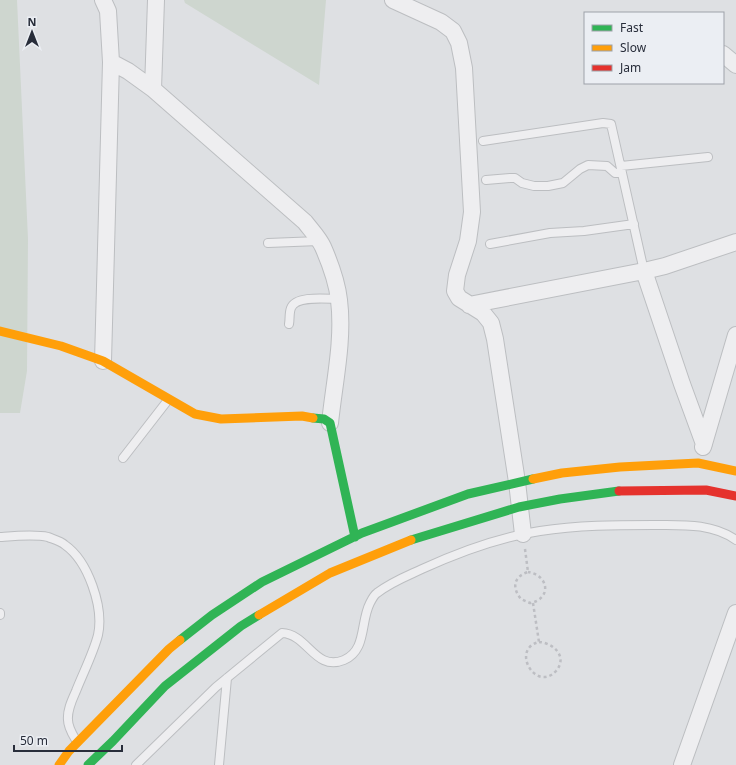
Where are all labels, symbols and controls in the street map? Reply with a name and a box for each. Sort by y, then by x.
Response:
north arrow [12,12,52,52]
legend [584,12,724,84]
text: N [28,14,36,29]
text: Fast [620,19,644,36]
text: Slow [620,39,647,56]
text: Jam [619,59,641,76]
scale bar [14,727,122,753]
text: 50 m [20,732,48,749]

